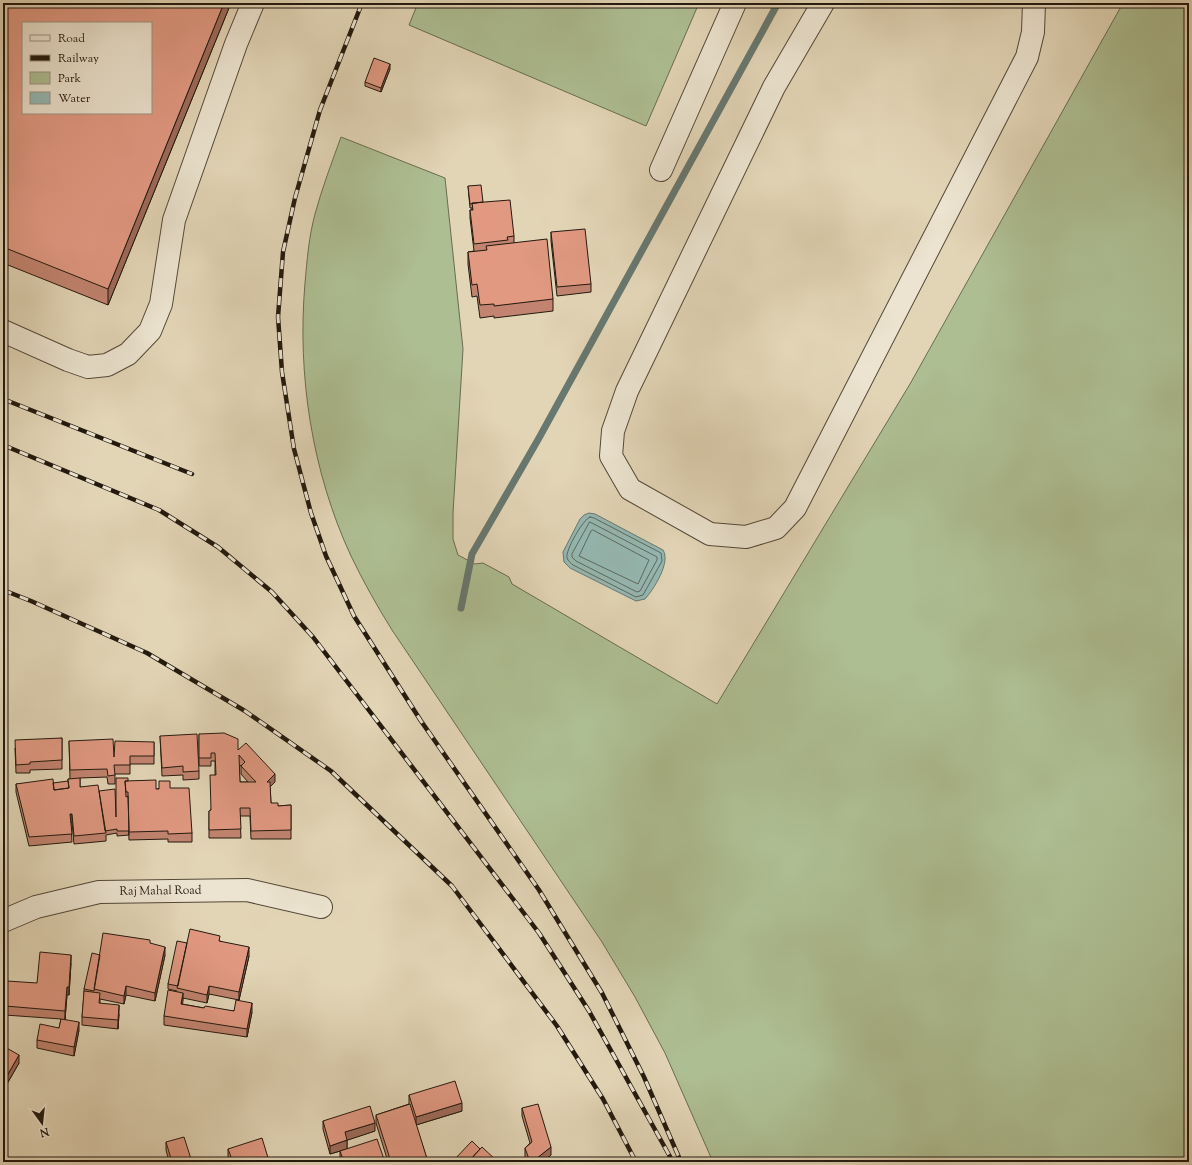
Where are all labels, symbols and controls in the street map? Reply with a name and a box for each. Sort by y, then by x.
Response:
legend [22,22,152,114]
text: Road [58,30,85,48]
text: Railway [58,50,99,68]
text: Park [58,70,81,88]
text: Water [58,90,91,108]
street label: Raj Mahal Road [119,882,202,901]
north arrow [22,1103,62,1143]
text: N [38,1123,52,1141]

